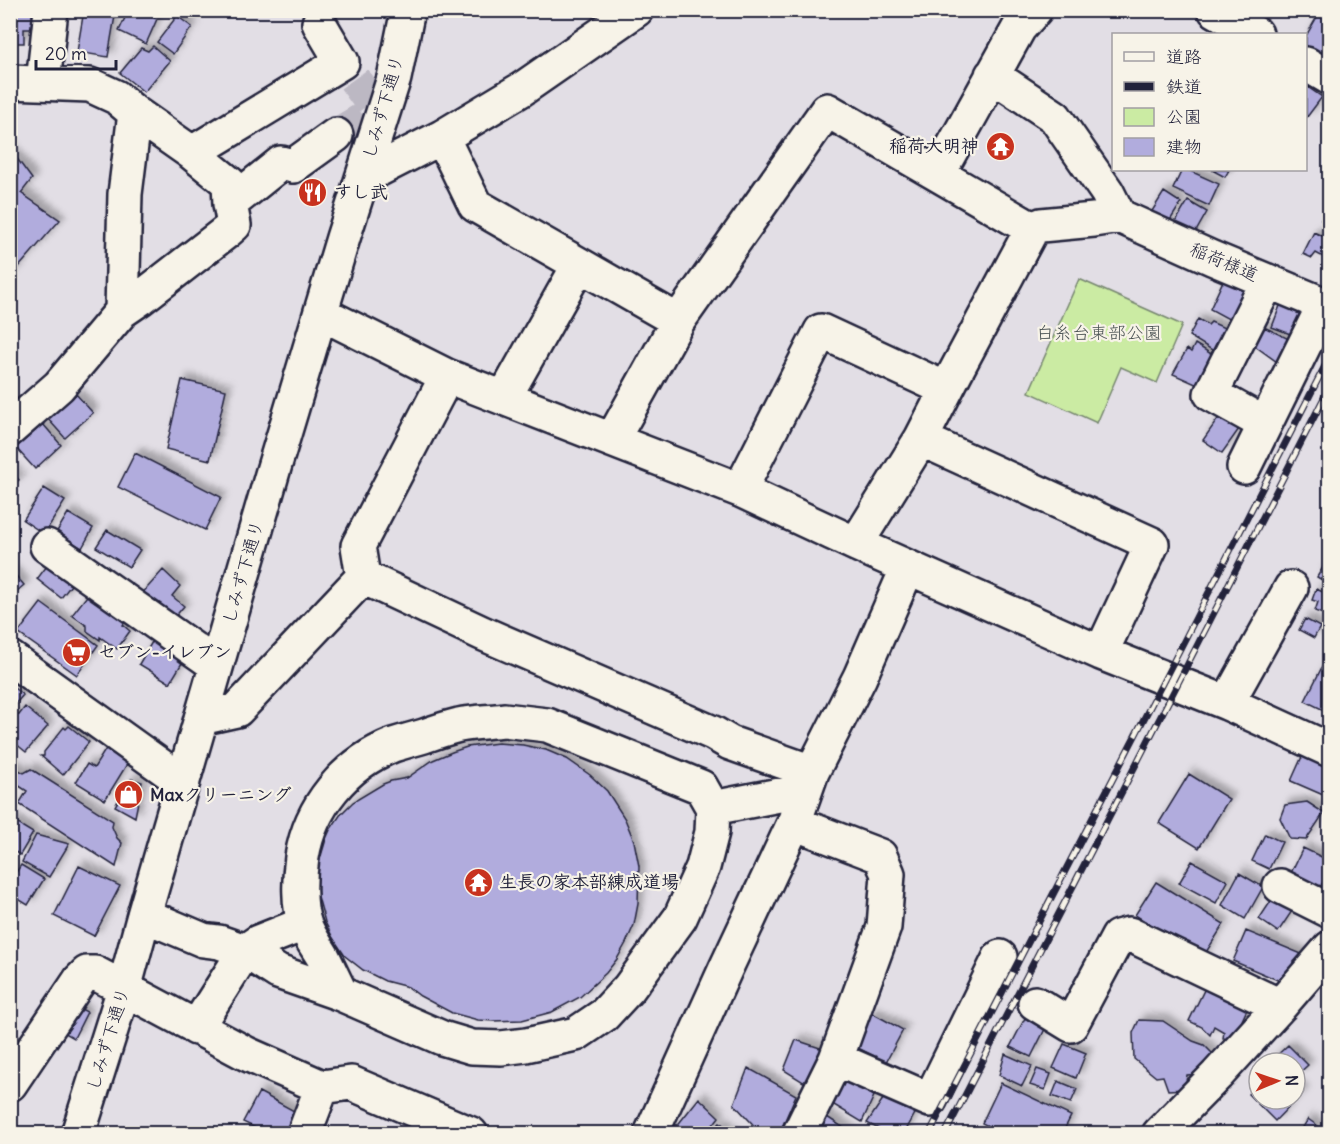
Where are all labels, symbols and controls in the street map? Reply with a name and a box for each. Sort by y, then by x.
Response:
scale bar [36,33,116,71]
legend [1112,33,1307,171]
text: 20 m [45,42,87,65]
text: 道路 [1166,45,1202,68]
street label: しみず下通り [357,52,408,162]
text: 鉄道 [1166,75,1202,98]
text: 公園 [1166,105,1202,128]
temple icon: 稲荷大明神 [984,130,1016,162]
place label: 稲荷大明神 [889,134,979,157]
text: 建物 [1166,135,1202,158]
restaurant icon: すし武 [297,176,329,208]
place label: すし武 [334,180,388,203]
street label: 稲荷様道 [1187,237,1262,286]
park label: 白糸台東部公園 [1036,321,1162,344]
street label: しみず下通り [217,517,268,627]
supermarket icon: セブン-イレブン [61,636,93,668]
place label: セブン-イレブン [98,640,232,663]
shop icon: Maxクリーニング [113,779,145,811]
place label: Maxクリーニング [150,783,292,806]
temple icon: 生長の家本部練成道場 [462,866,494,898]
place label: 生長の家本部練成道場 [499,870,679,893]
street label: しみず下通り [81,984,134,1094]
north arrow [1247,1051,1307,1111]
text: N [1282,1075,1302,1086]

